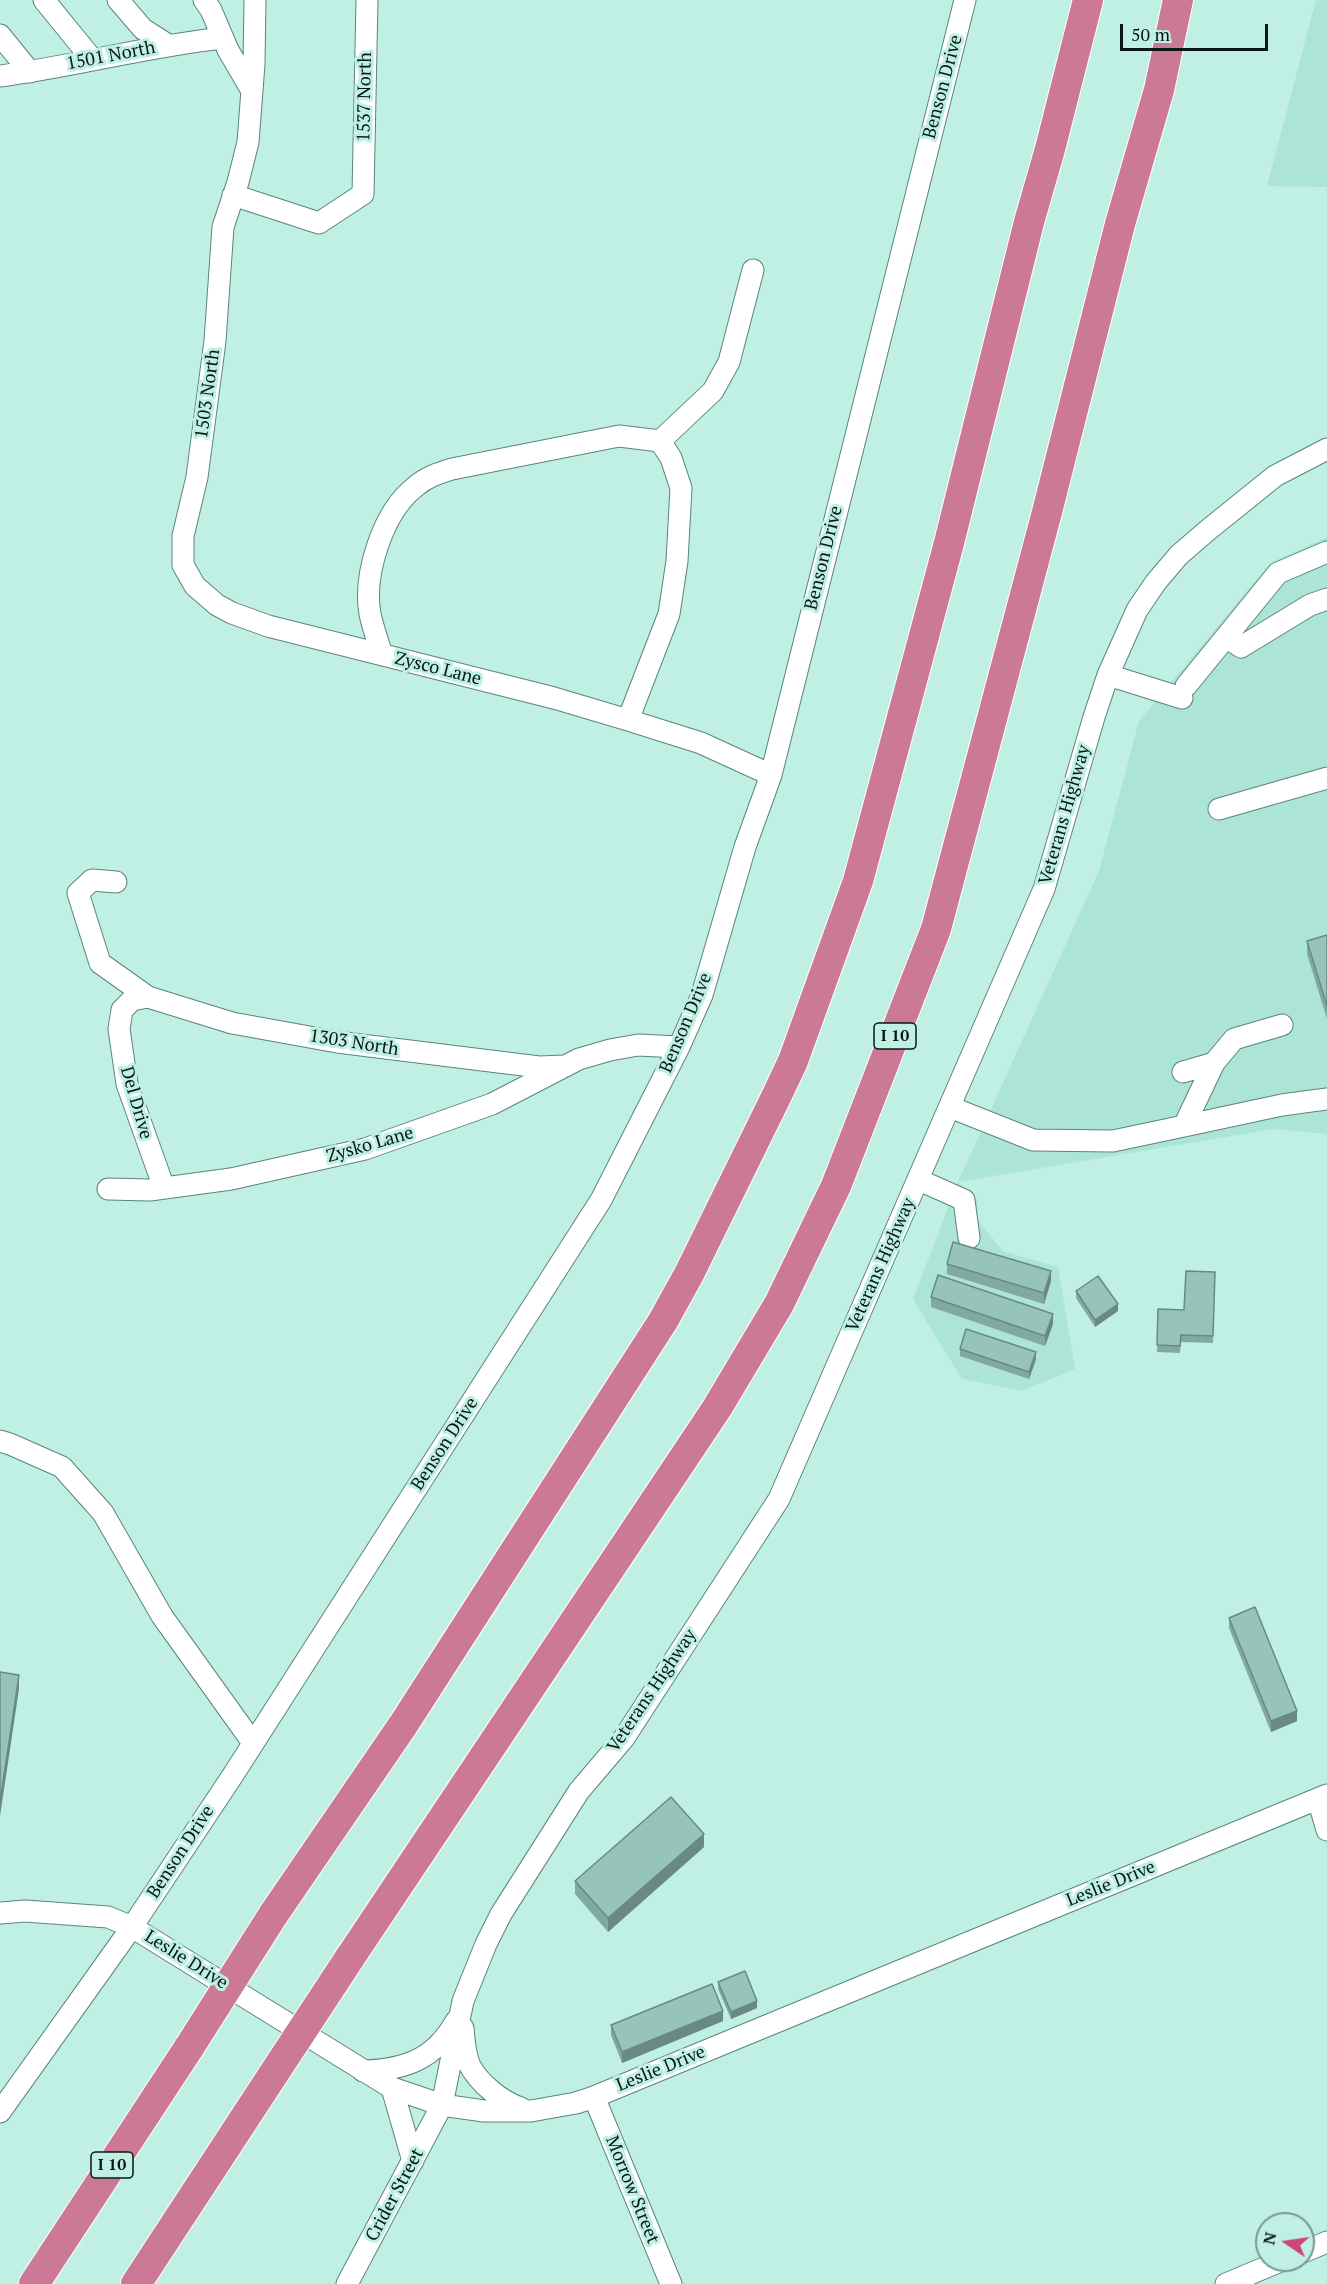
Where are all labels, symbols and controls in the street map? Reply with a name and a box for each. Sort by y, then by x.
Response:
scale bar [1123,12,1272,50]
text: 50 m [1131,22,1170,46]
street label: Benson Drive [919,33,967,141]
street label: 1501 North [65,37,157,75]
street label: 1537 North [353,52,377,142]
street label: 1503 North [191,348,225,440]
street label: Benson Drive [801,504,847,612]
street label: Zysco Lane [392,648,484,690]
street label: Veterans Highway [1035,743,1095,887]
street label: Benson Drive [655,970,717,1076]
road number: I 10 [874,1023,916,1049]
street label: 1303 North [308,1025,400,1061]
street label: Del Drive [115,1064,157,1142]
street label: Zysko Lane [324,1122,416,1168]
street label: Veterans Highway [842,1195,920,1335]
street label: Benson Drive [407,1393,483,1495]
street label: Veterans Highway [603,1625,701,1757]
street label: Benson Drive [143,1801,219,1903]
street label: Leslie Drive [1063,1856,1159,1912]
street label: Leslie Drive [140,1926,232,1994]
street label: Leslie Drive [613,2041,709,2097]
street label: Morrow Street [601,2133,663,2247]
street label: Crider Street [361,2145,429,2245]
road number: I 10 [91,2152,133,2178]
north arrow [1255,2212,1315,2272]
text: N [1257,2230,1281,2247]

